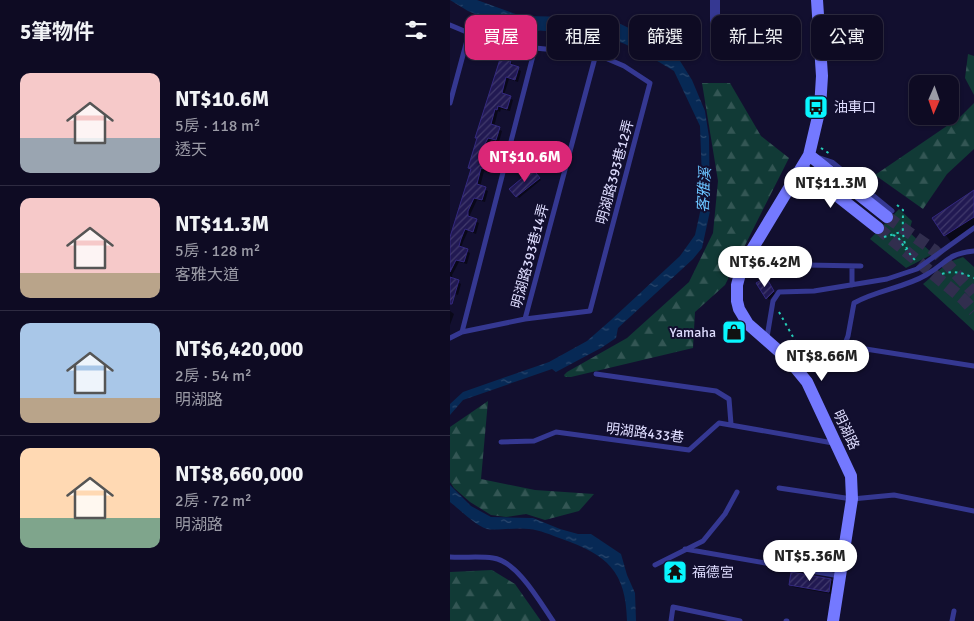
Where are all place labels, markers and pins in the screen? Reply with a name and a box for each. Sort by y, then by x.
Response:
bus stop icon: 油車口 [803,94,829,120]
place label: 油車口 [834,99,876,116]
pin: NT$10.6M [473,140,577,183]
pin: NT$11.3M [779,166,883,209]
pin: NT$6.42M [713,246,817,288]
shop icon: Yamaha [721,319,747,345]
place label: Yamaha [670,324,716,341]
pin: NT$8.66M [770,340,874,382]
pin: NT$5.36M [758,540,862,582]
temple icon: 福德宮 [662,559,688,585]
place label: 福德宮 [692,564,734,581]

